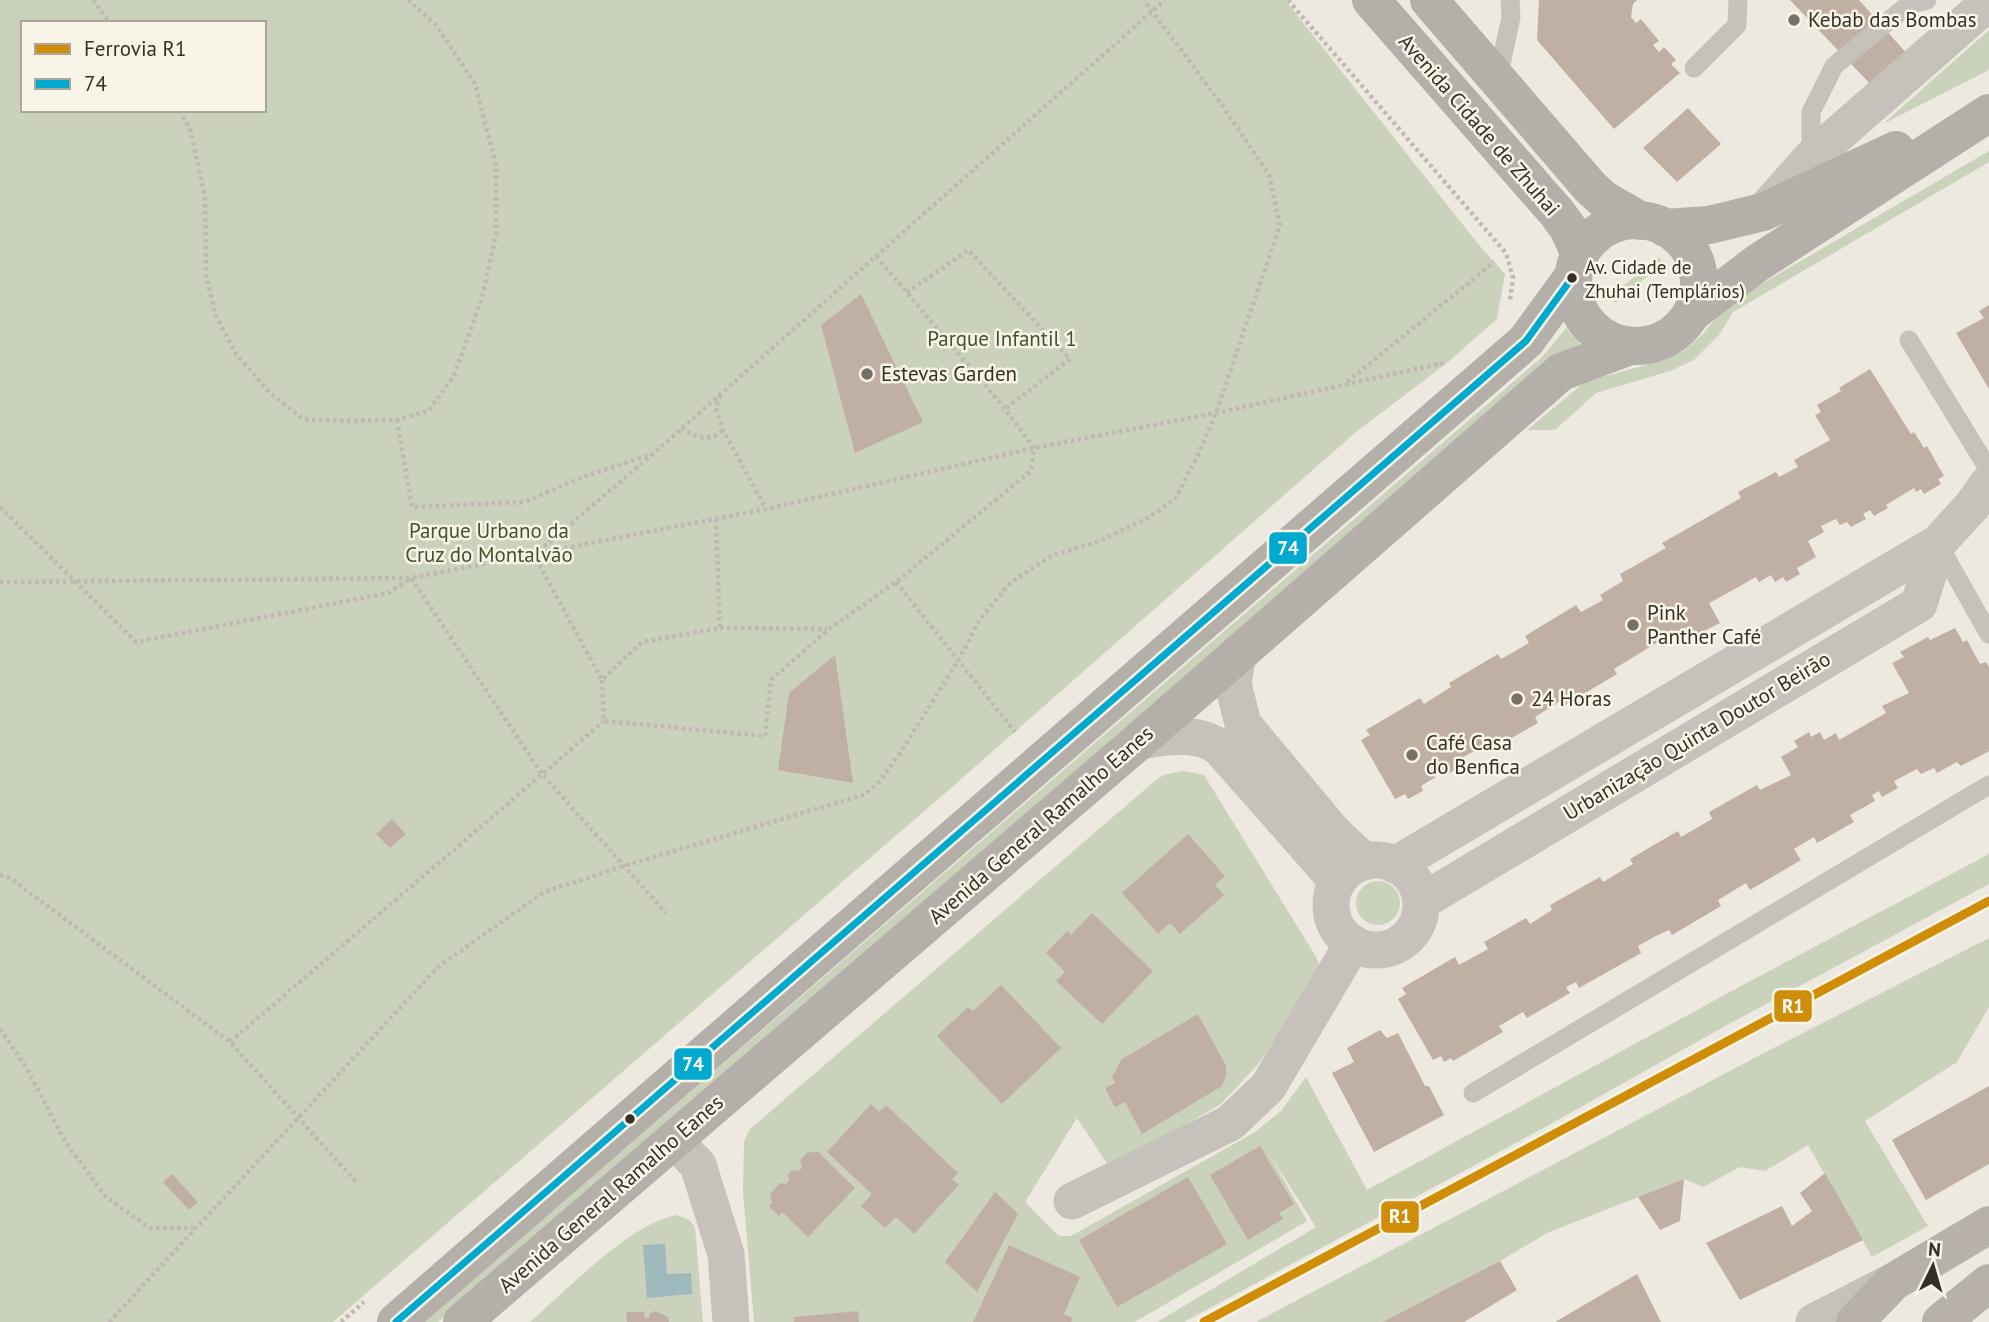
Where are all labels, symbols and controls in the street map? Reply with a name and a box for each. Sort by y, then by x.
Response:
place label: Kebab das Bombas [1808,6,1977,33]
marker: Kebab das Bombas [1786,12,1802,28]
legend [21,21,266,112]
street label: Avenida Cidade de Zhuhai [1393,28,1566,221]
text: Ferrovia R1 [84,35,187,62]
text: 74 [84,70,107,97]
place label: Av. Cidade de Zhuhai (Templários) [1585,255,1745,303]
marker: Av. Cidade de Zhuhai (Templários) [1565,271,1579,285]
park label: Parque Infantil 1 [927,325,1077,352]
place label: Estevas Garden [881,360,1017,387]
marker: Estevas Garden [859,366,875,382]
park label: Parque Urbano da Cruz do Montalvão [405,517,573,568]
line badge: 74 [1268,531,1308,565]
text: 74 [1277,536,1299,560]
place label: Pink Panther Café [1647,599,1761,650]
marker: Pink Panther Café [1625,617,1641,633]
street label: Urbanização Quinta Doutor Beirão [1558,645,1835,826]
place label: 24 Horas [1531,685,1611,712]
marker: 24 Horas [1509,691,1525,707]
street label: Avenida General Ramalho Eanes [923,720,1159,930]
place label: Café Casa do Benfica [1426,729,1520,780]
marker: Café Casa do Benfica [1404,747,1420,763]
line badge: R1 [1773,989,1813,1023]
text: R1 [1782,994,1804,1018]
line badge: 74 [673,1047,713,1081]
text: 74 [682,1052,704,1076]
street label: Avenida General Ramalho Eanes [493,1089,729,1299]
unlabelled marker [623,1112,637,1126]
line badge: R1 [1380,1200,1420,1234]
text: R1 [1389,1204,1411,1228]
north arrow [1898,1231,1968,1301]
text: N [1927,1237,1942,1262]

